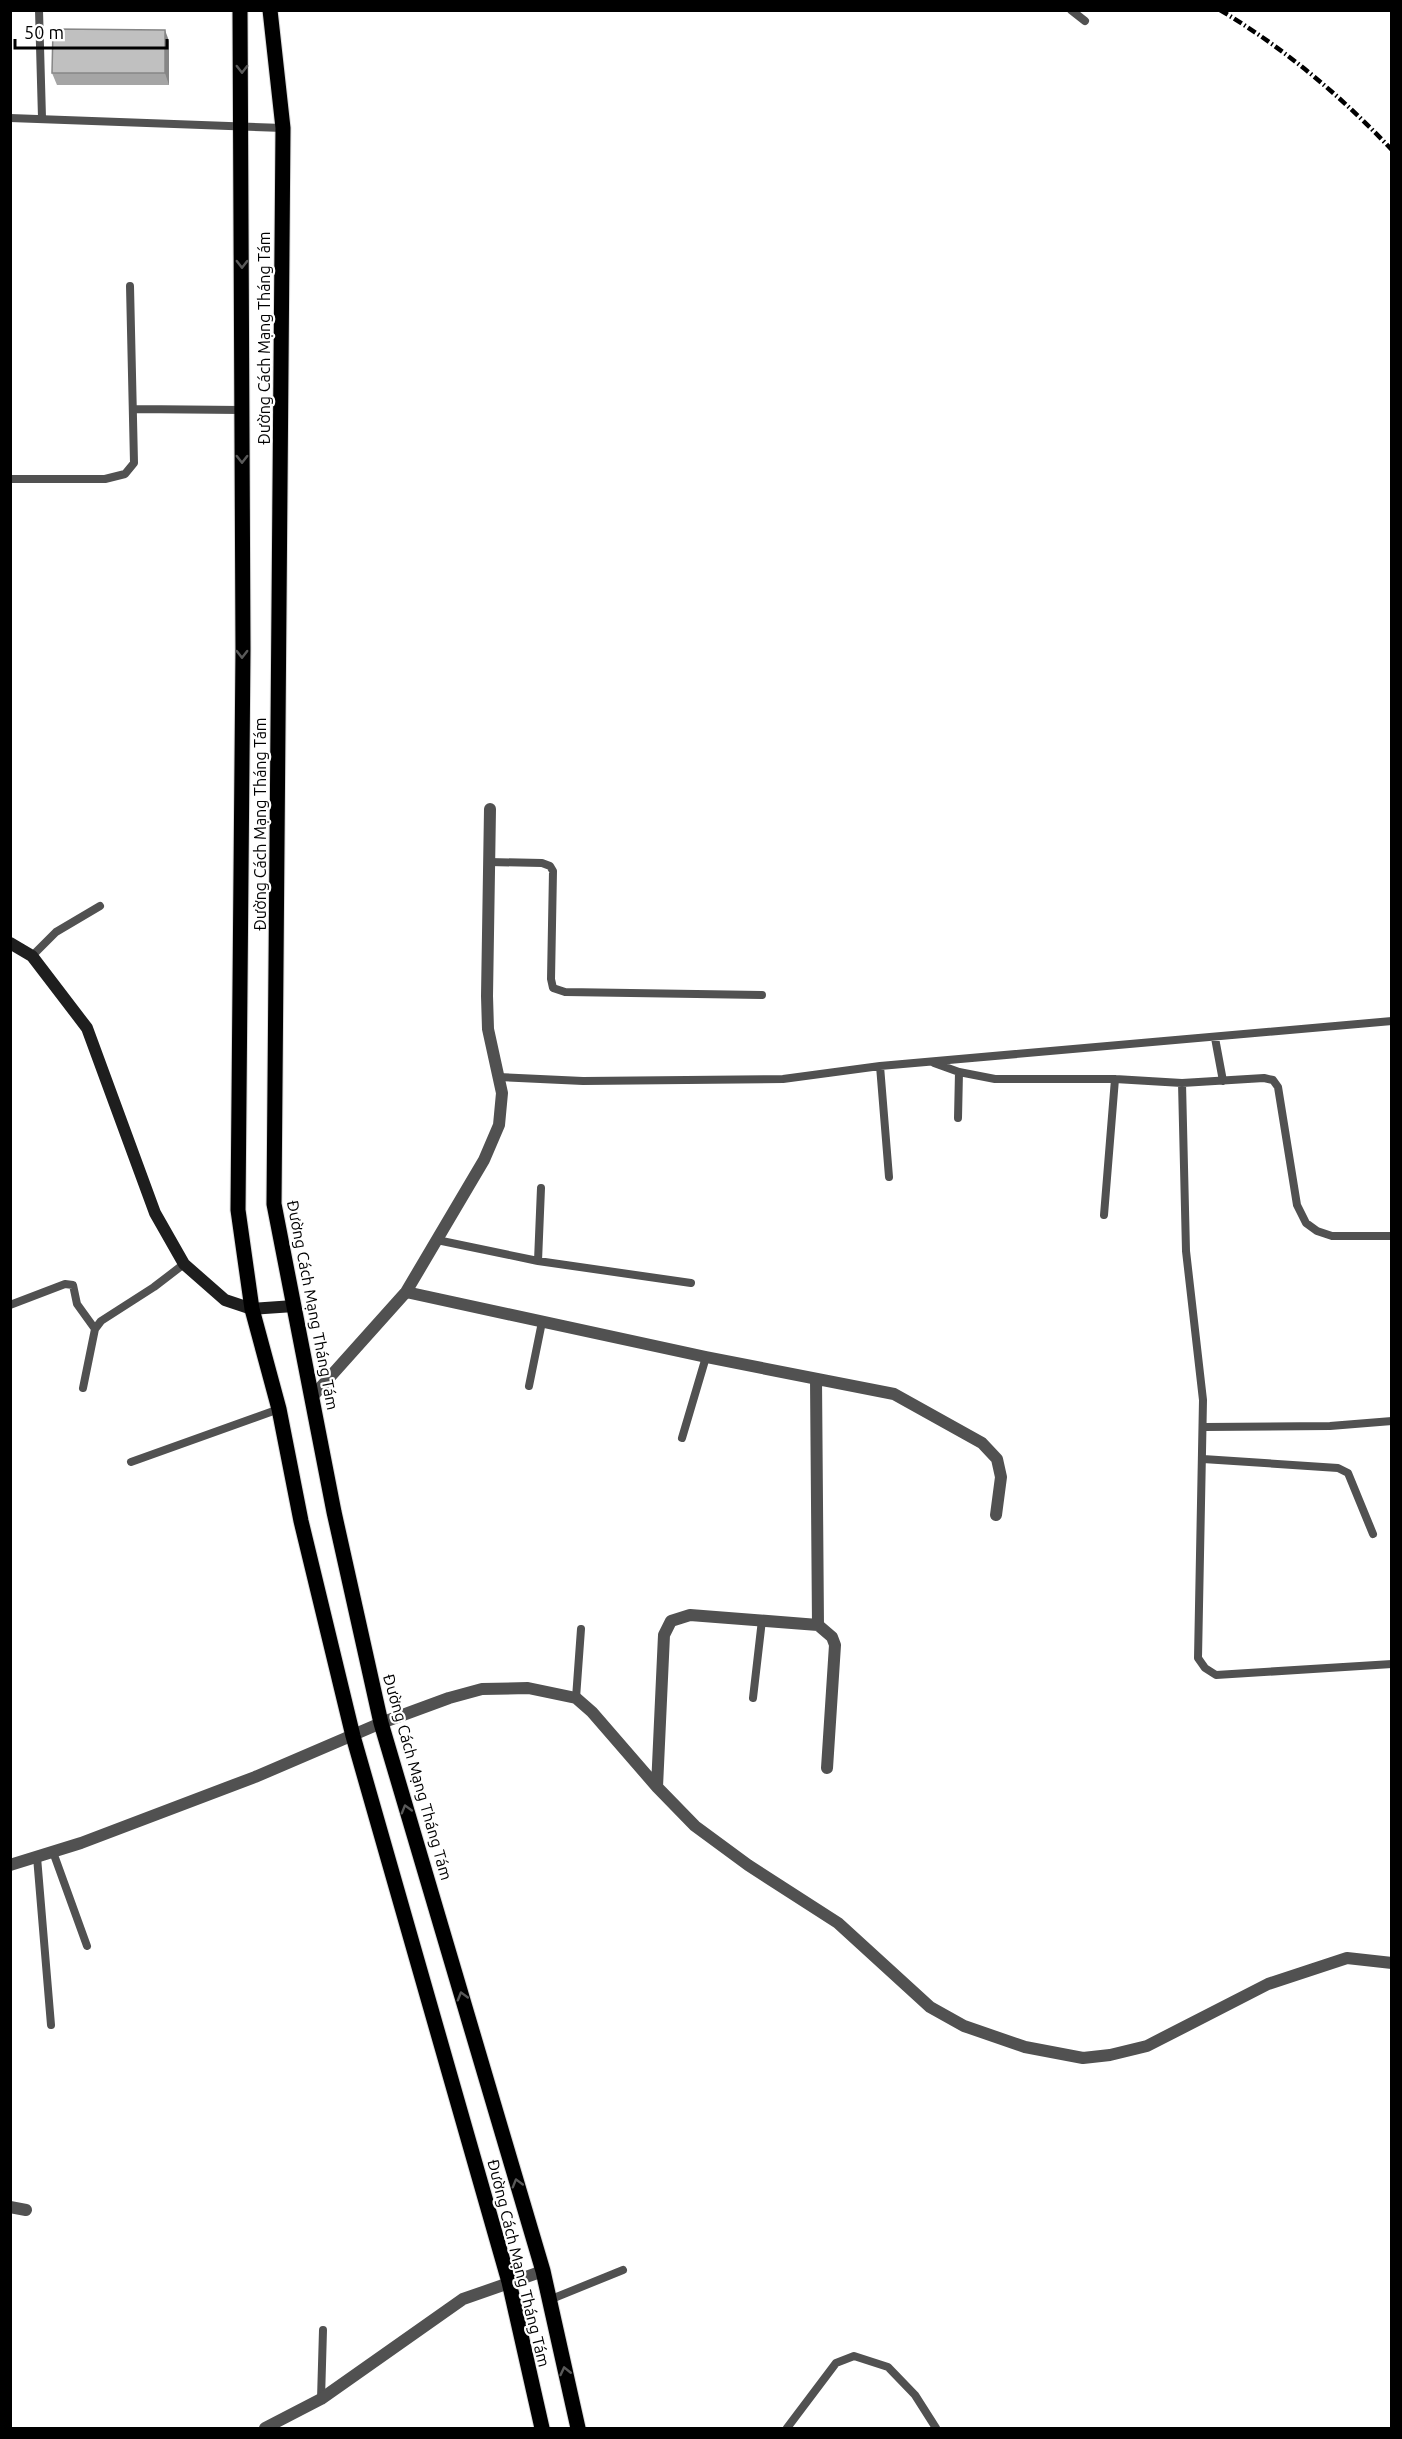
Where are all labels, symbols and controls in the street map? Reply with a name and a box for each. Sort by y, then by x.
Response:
scale bar [15,12,166,50]
text: 50 m [24,22,64,42]
one-way arrow [236,64,248,73]
street label: Đường Cách Mạng Tháng Tám [255,231,273,445]
one-way arrow [236,259,248,268]
one-way arrow [236,454,248,463]
one-way arrow [236,649,249,658]
street label: Đường Cách Mạng Tháng Tám [251,717,269,931]
street label: Đường Cách Mạng Tháng Tám [284,1199,342,1411]
street label: Đường Cách Mạng Tháng Tám [380,1672,456,1882]
one-way arrow [401,1804,413,1815]
one-way arrow [457,1991,469,2002]
street label: Đường Cách Mạng Tháng Tám [484,2157,554,2369]
one-way arrow [512,2178,524,2189]
one-way arrow [560,2367,573,2377]

